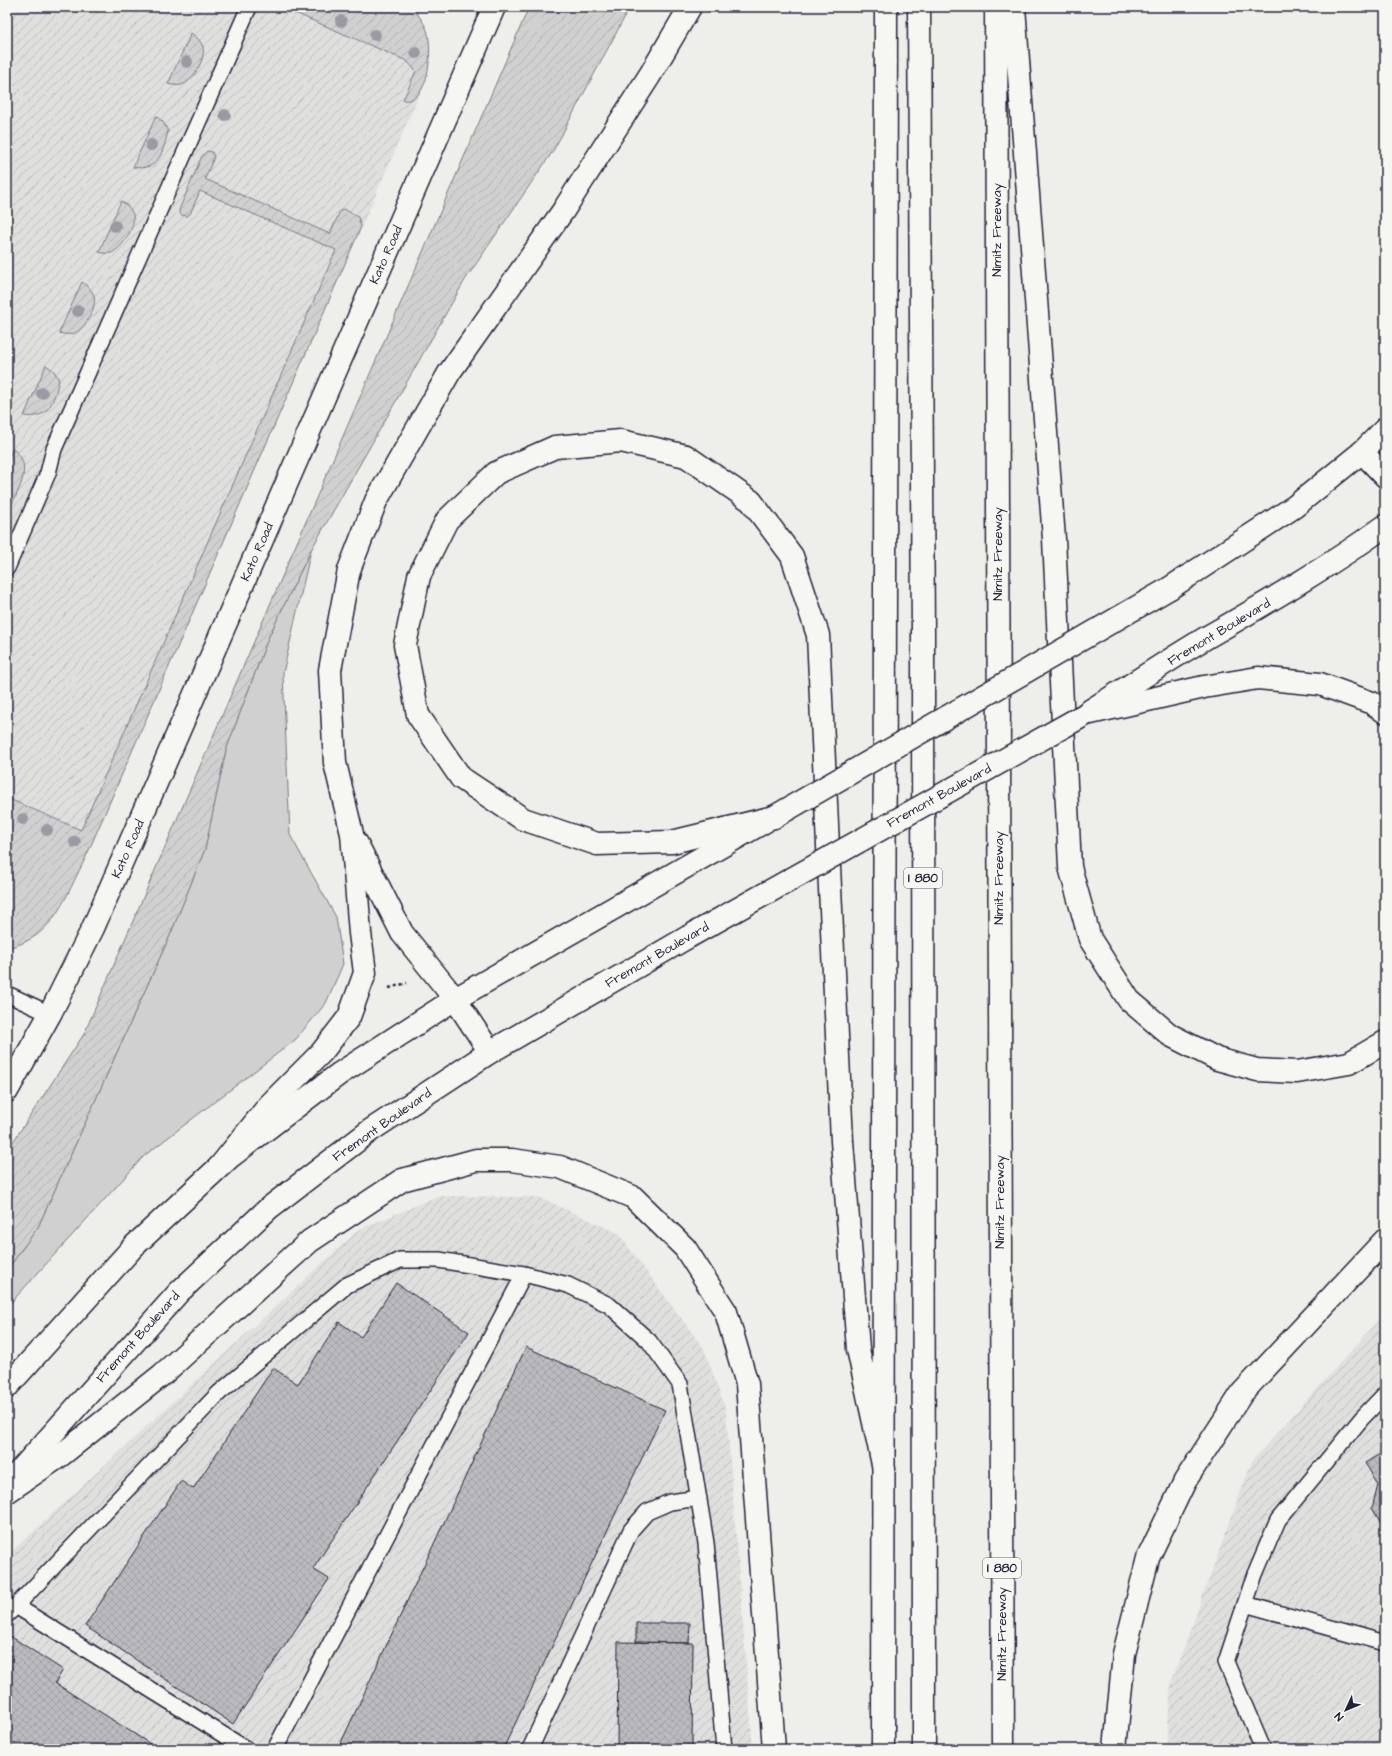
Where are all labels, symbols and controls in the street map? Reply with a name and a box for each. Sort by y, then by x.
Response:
street label: Nimitz Freeway [988,183,1007,277]
street label: Kato Road [365,223,407,287]
street label: Nimitz Freeway [989,507,1008,601]
street label: Kato Road [236,520,278,584]
street label: Fremont Boulevard [1164,594,1274,670]
street label: Fremont Boulevard [883,760,995,832]
street label: Kato Road [107,817,149,881]
street label: Nimitz Freeway [990,831,1009,925]
road number: I 880 [904,868,942,888]
street label: Fremont Boulevard [602,918,712,992]
street label: Fremont Boulevard [329,1084,435,1166]
street label: Nimitz Freeway [991,1155,1010,1249]
street label: Fremont Boulevard [92,1287,184,1387]
road number: I 880 [983,1558,1021,1578]
street label: Nimitz Freeway [993,1587,1012,1681]
north arrow [1326,1690,1366,1730]
text: N [1331,1709,1347,1724]

